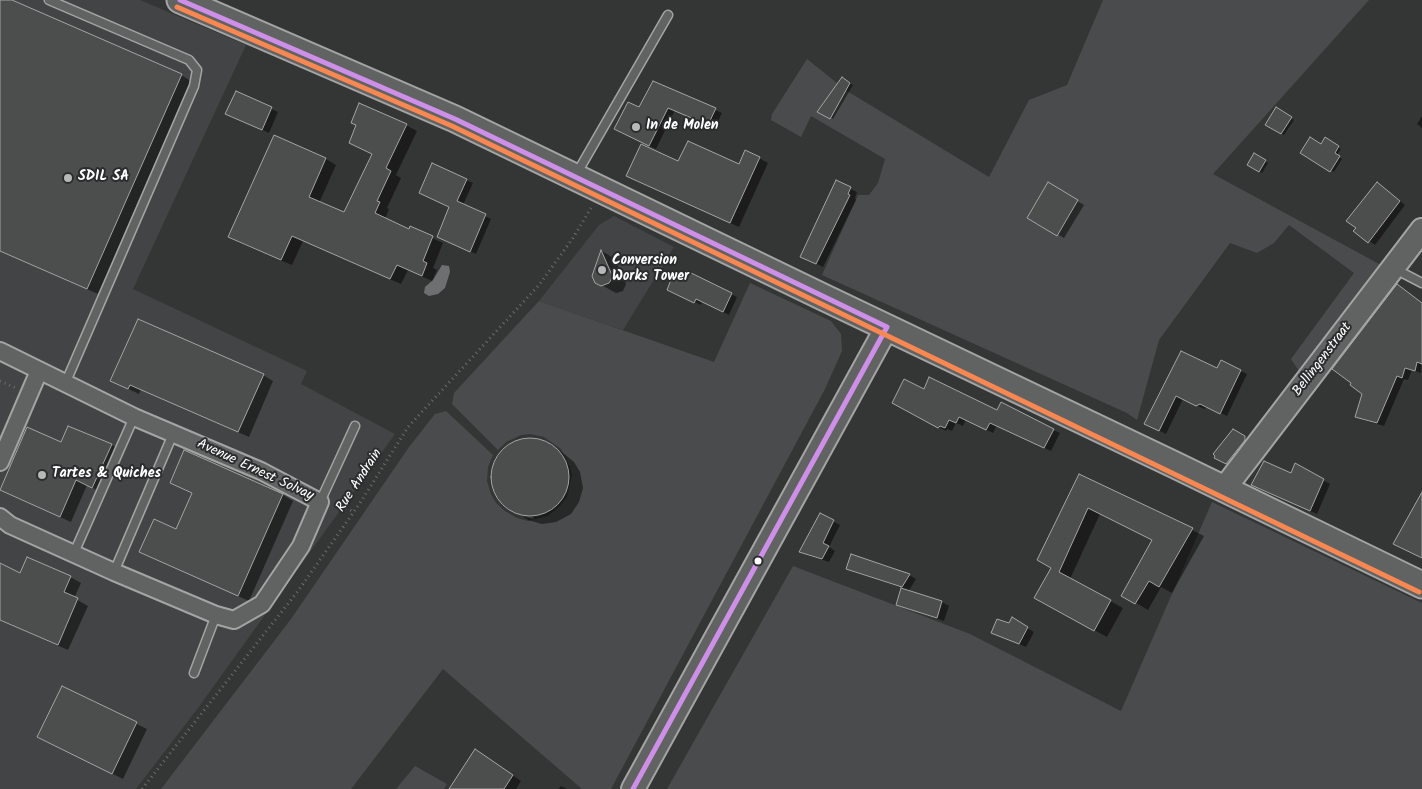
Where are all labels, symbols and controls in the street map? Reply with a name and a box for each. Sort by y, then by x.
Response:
place label: In de Molen [646,119,719,135]
marker: In de Molen [630,121,642,133]
place label: SDIL SA [78,170,129,186]
marker: SDIL SA [62,172,74,184]
place label: Conversion Works Tower [612,254,689,286]
marker: Conversion Works Tower [596,264,608,276]
street label: Bellingenstraat [1290,320,1356,400]
street label: Avenue Ernest Solvay [194,437,316,505]
street label: Rue Andrain [333,446,387,516]
place label: Tartes & Quiches [52,467,161,483]
marker: Tartes & Quiches [36,469,48,481]
unlabelled marker [753,556,763,566]

